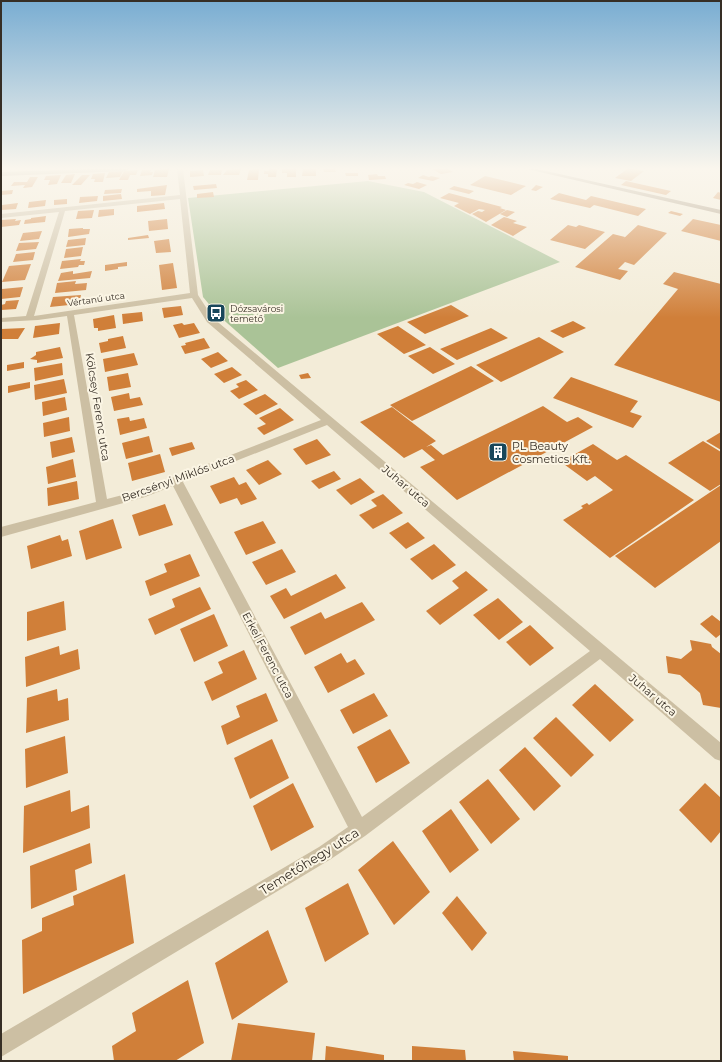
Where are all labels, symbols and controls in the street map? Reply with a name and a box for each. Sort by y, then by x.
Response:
street label: Vértanú utca [66,290,126,308]
bus stop icon: Dózsavárosi temető [205,302,227,324]
place label: Dózsavárosi temető [230,303,283,324]
street label: Kölcsey Ferenc utca [83,352,113,462]
place label: PL Beauty Cosmetics Kft. [512,439,590,466]
building icon: PL Beauty Cosmetics Kft. [487,441,509,463]
street label: Bercsényi Miklós utca [120,451,236,505]
street label: Juhar utca [378,461,433,510]
street label: Erkel Ferenc utca [239,609,297,701]
street label: Juhar utca [625,670,680,719]
street label: Temetőhegy utca [256,824,362,898]

